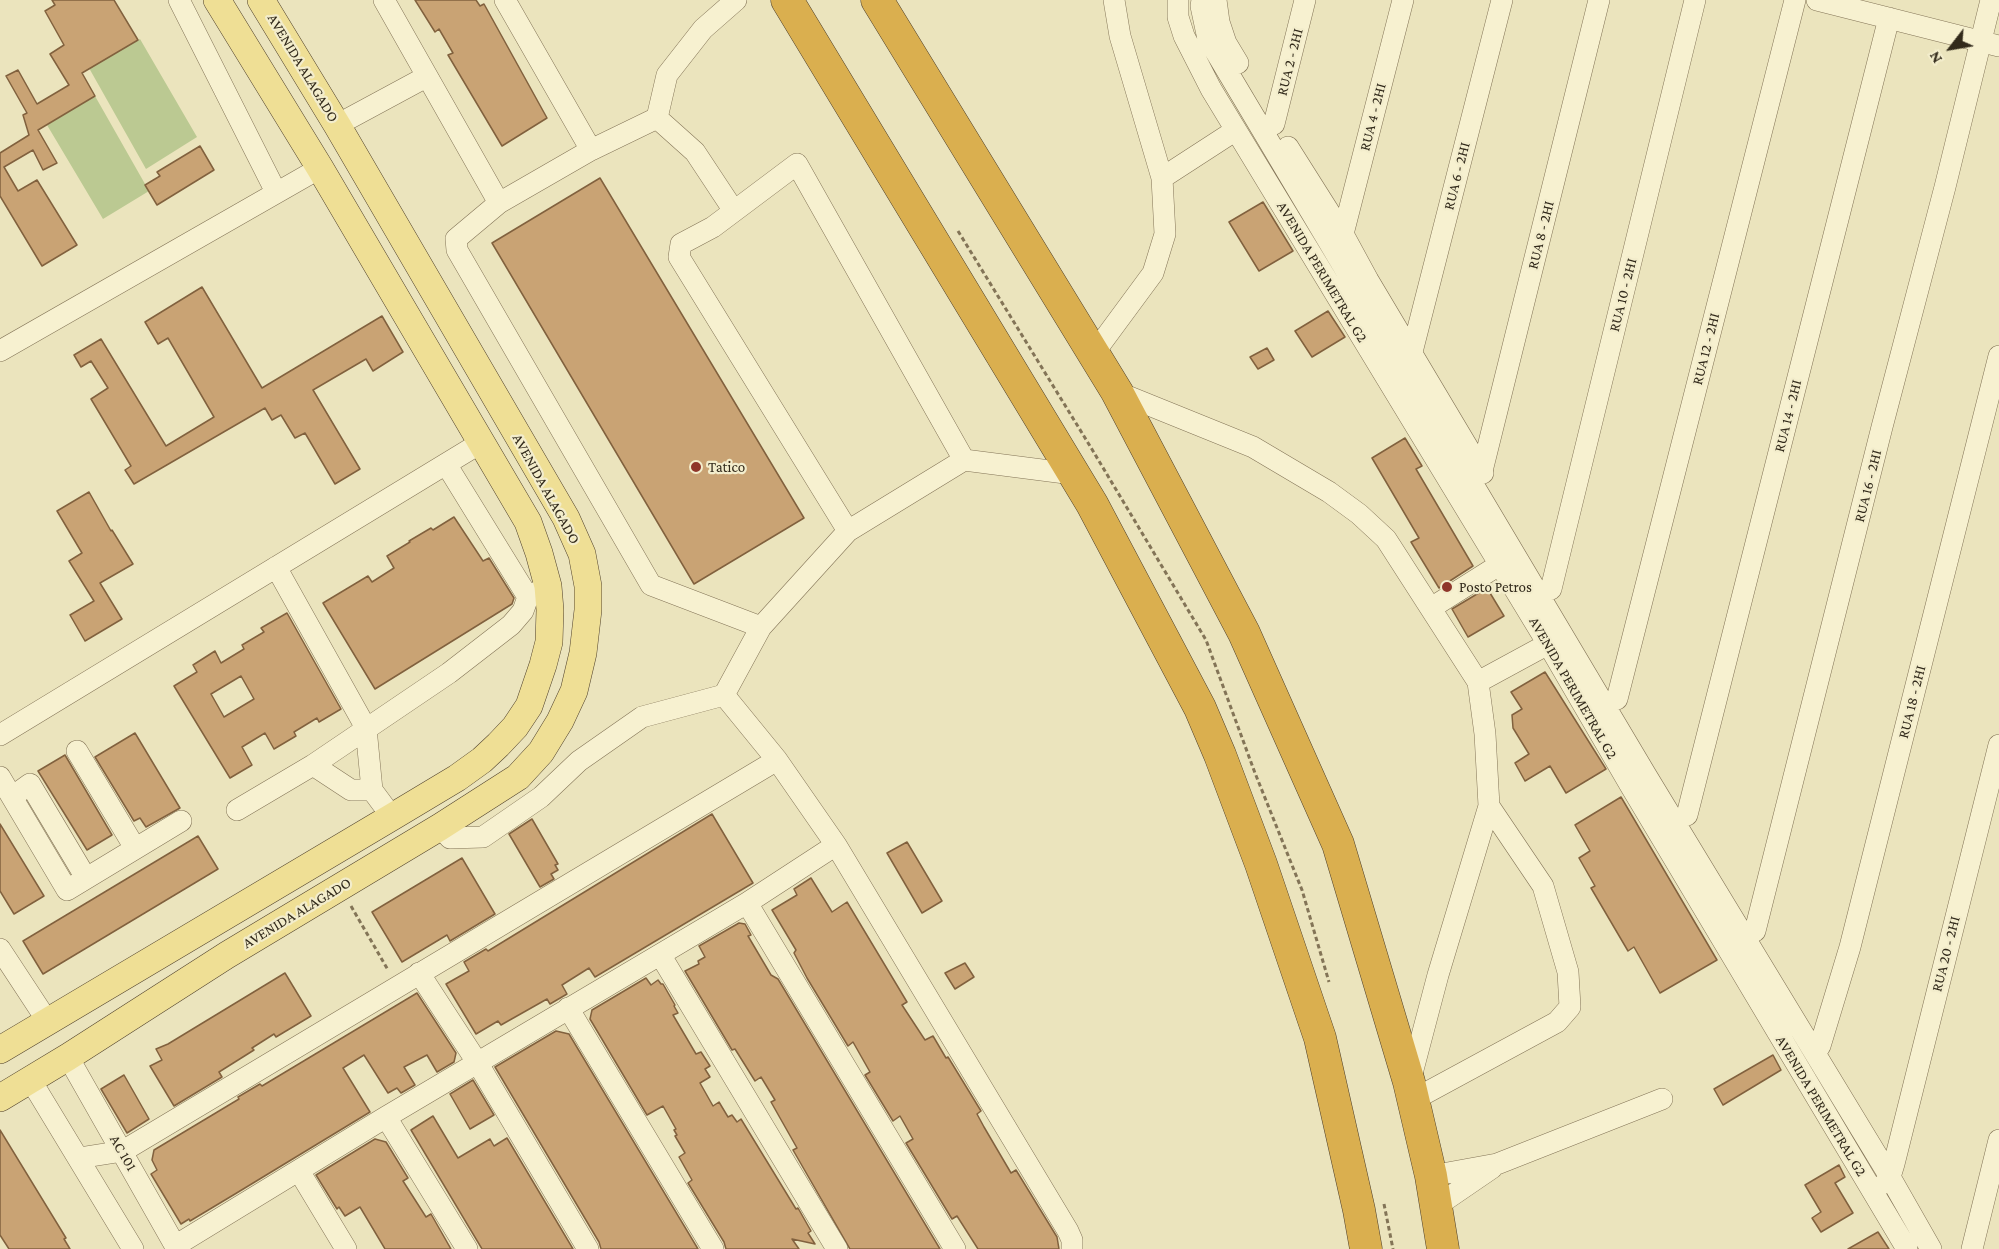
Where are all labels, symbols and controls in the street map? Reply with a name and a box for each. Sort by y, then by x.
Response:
street label: AVENIDA ALAGADO [264,11,342,125]
north arrow [1921,18,1981,78]
street label: RUA 2 - 2HI [1273,26,1307,98]
text: N [1925,48,1945,67]
street label: RUA 4 - 2HI [1356,81,1390,153]
street label: RUA 6 - 2HI [1440,140,1474,212]
street label: AVENIDA PERIMETRAL G2 [1273,198,1371,346]
street label: RUA 8 - 2HI [1524,199,1558,271]
street label: RUA 10 - 2HI [1605,256,1641,334]
street label: RUA 12 - 2HI [1688,311,1724,387]
street label: RUA 14 - 2HI [1770,378,1806,454]
street label: AVENIDA ALAGADO [508,431,584,547]
street label: RUA 16 - 2HI [1850,448,1886,524]
place label: Tatico [708,458,745,476]
marker: Tatico [689,460,703,474]
place label: Posto Petros [1459,578,1532,596]
marker: Posto Petros [1440,580,1454,594]
street label: AVENIDA PERIMETRAL G2 [1525,614,1621,762]
street label: RUA 18 - 2HI [1894,664,1930,740]
street label: AVENIDA ALAGADO [240,874,354,952]
street label: RUA 20 - 2HI [1928,914,1964,994]
street label: AVENIDA PERIMETRAL G2 [1772,1032,1870,1180]
street label: AC 101 [106,1132,140,1174]

